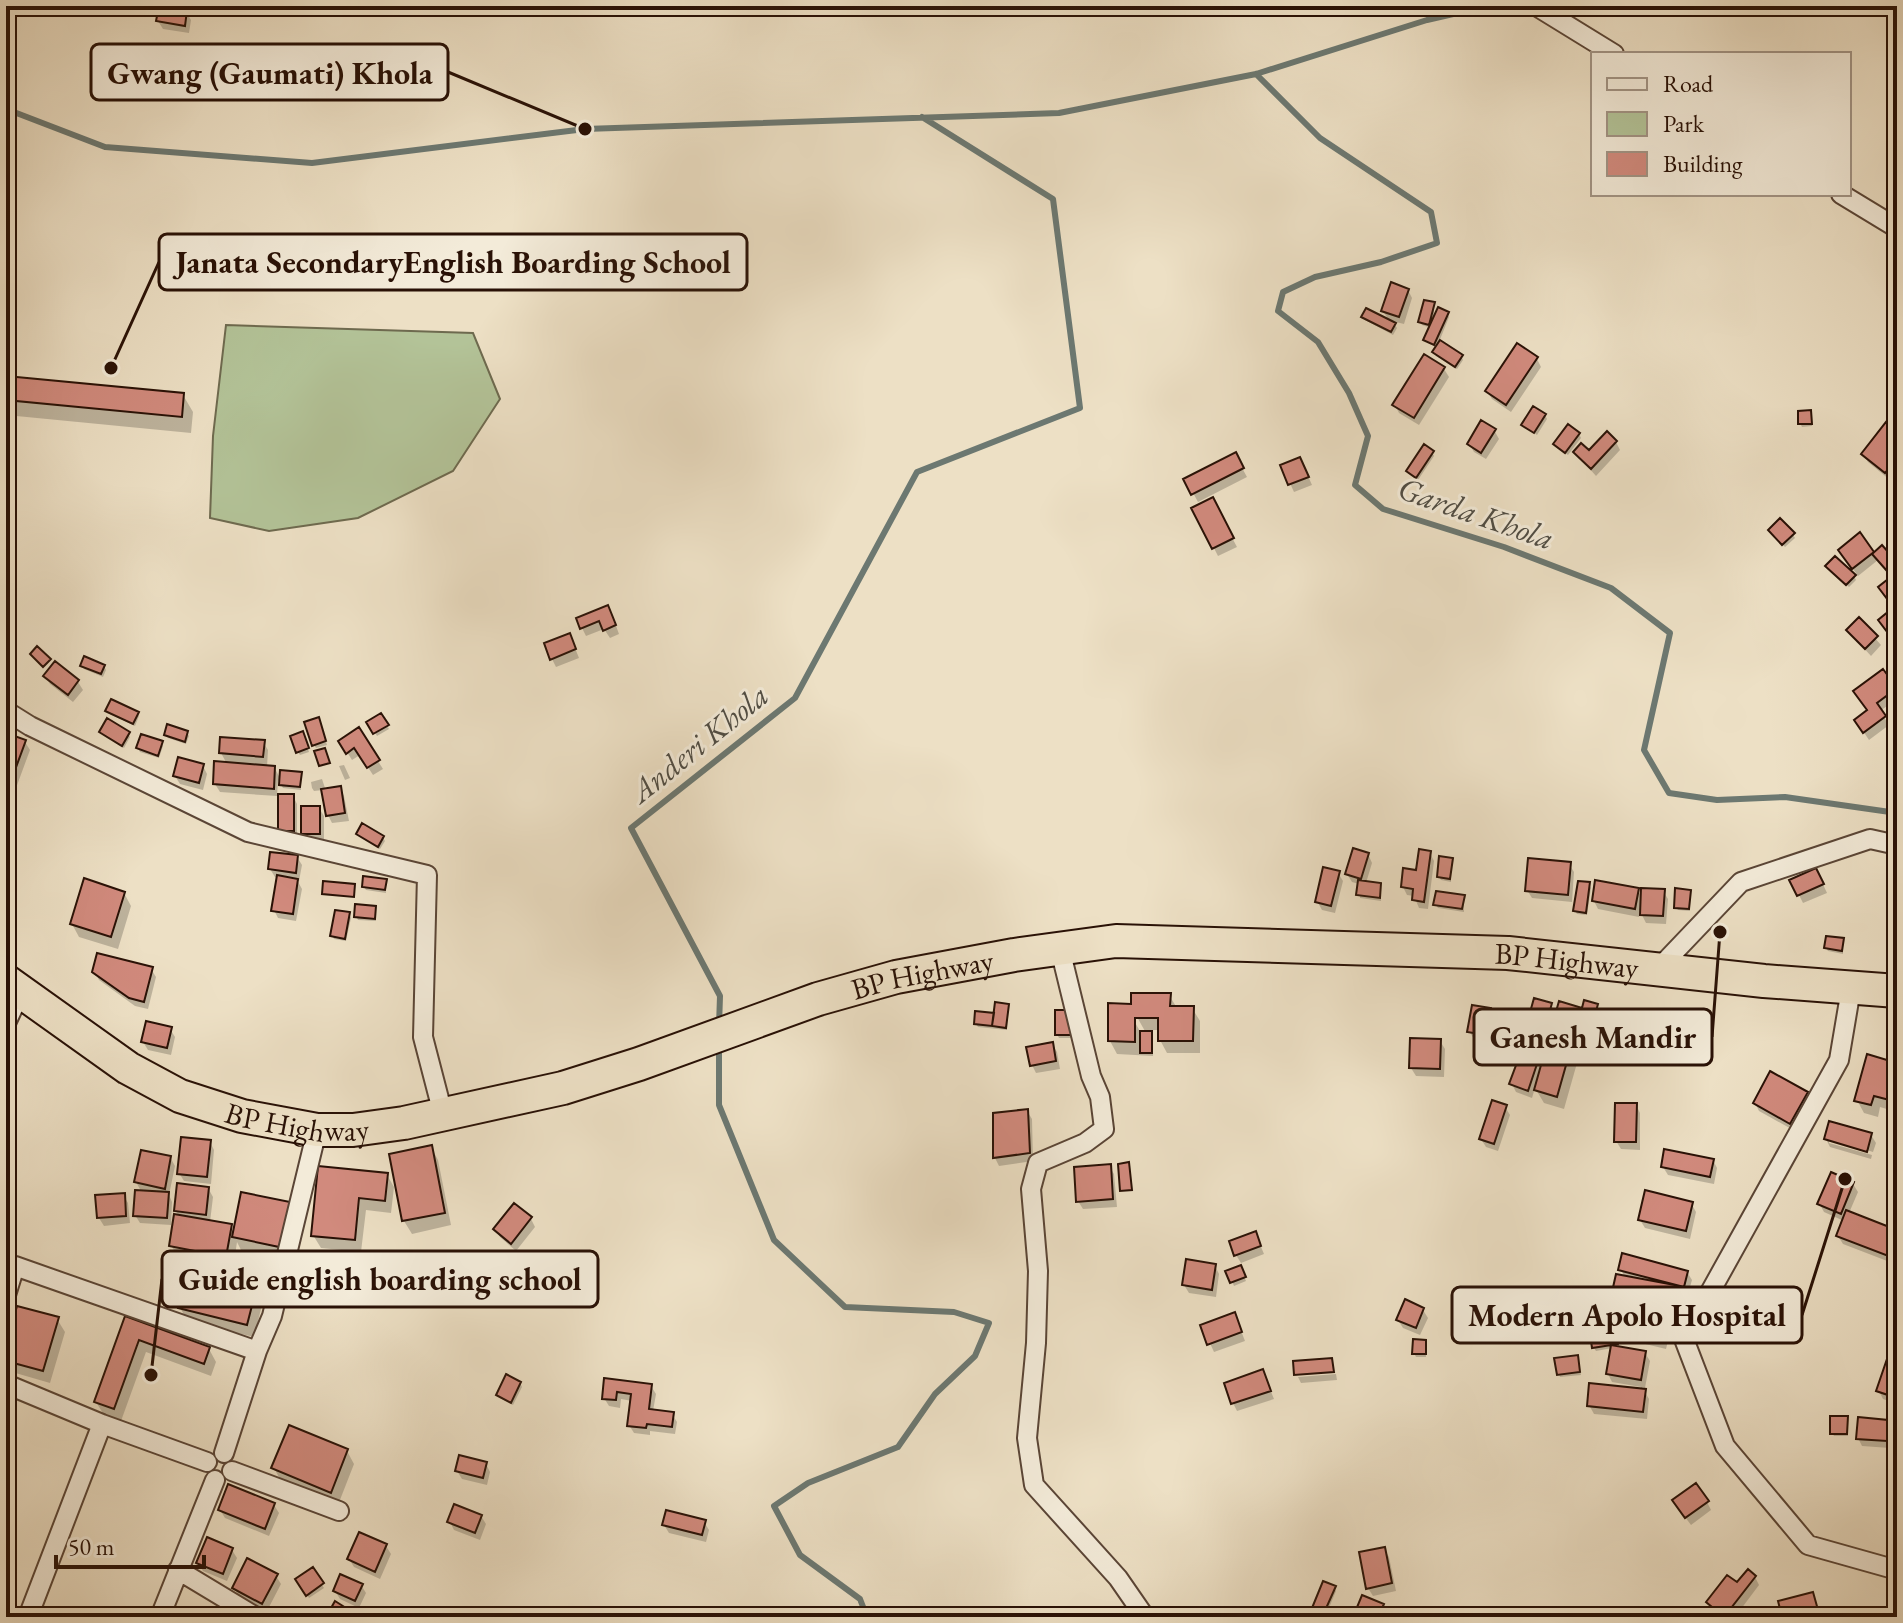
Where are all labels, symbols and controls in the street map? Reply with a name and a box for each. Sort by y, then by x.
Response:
callout: Gwang (Gaumati) Khola [91,44,448,100]
text: Gwang (Gaumati) Khola [107,52,434,94]
legend [1591,52,1851,196]
text: Road [1663,68,1714,99]
text: Park [1663,108,1705,139]
text: Building [1663,148,1743,179]
callout: Janata SecondaryEnglish Boarding School [159,234,747,290]
text: Janata SecondaryEnglish Boarding School [172,241,731,283]
water label: Garda Khola [1392,467,1560,559]
water label: Anderi Khola [619,674,777,813]
street label: BP Highway [1494,933,1641,987]
street label: BP Highway [846,940,997,1008]
callout: Ganesh Mandir [1474,1009,1712,1065]
text: Ganesh Mandir [1490,1016,1697,1058]
street label: BP Highway [220,1092,372,1151]
callout: Guide english boarding school [162,1251,598,1307]
text: Guide english boarding school [178,1258,582,1300]
callout: Modern Apolo Hospital [1452,1287,1802,1343]
text: Modern Apolo Hospital [1468,1294,1786,1336]
scale bar [56,1519,204,1569]
text: 50 m [68,1531,115,1562]

